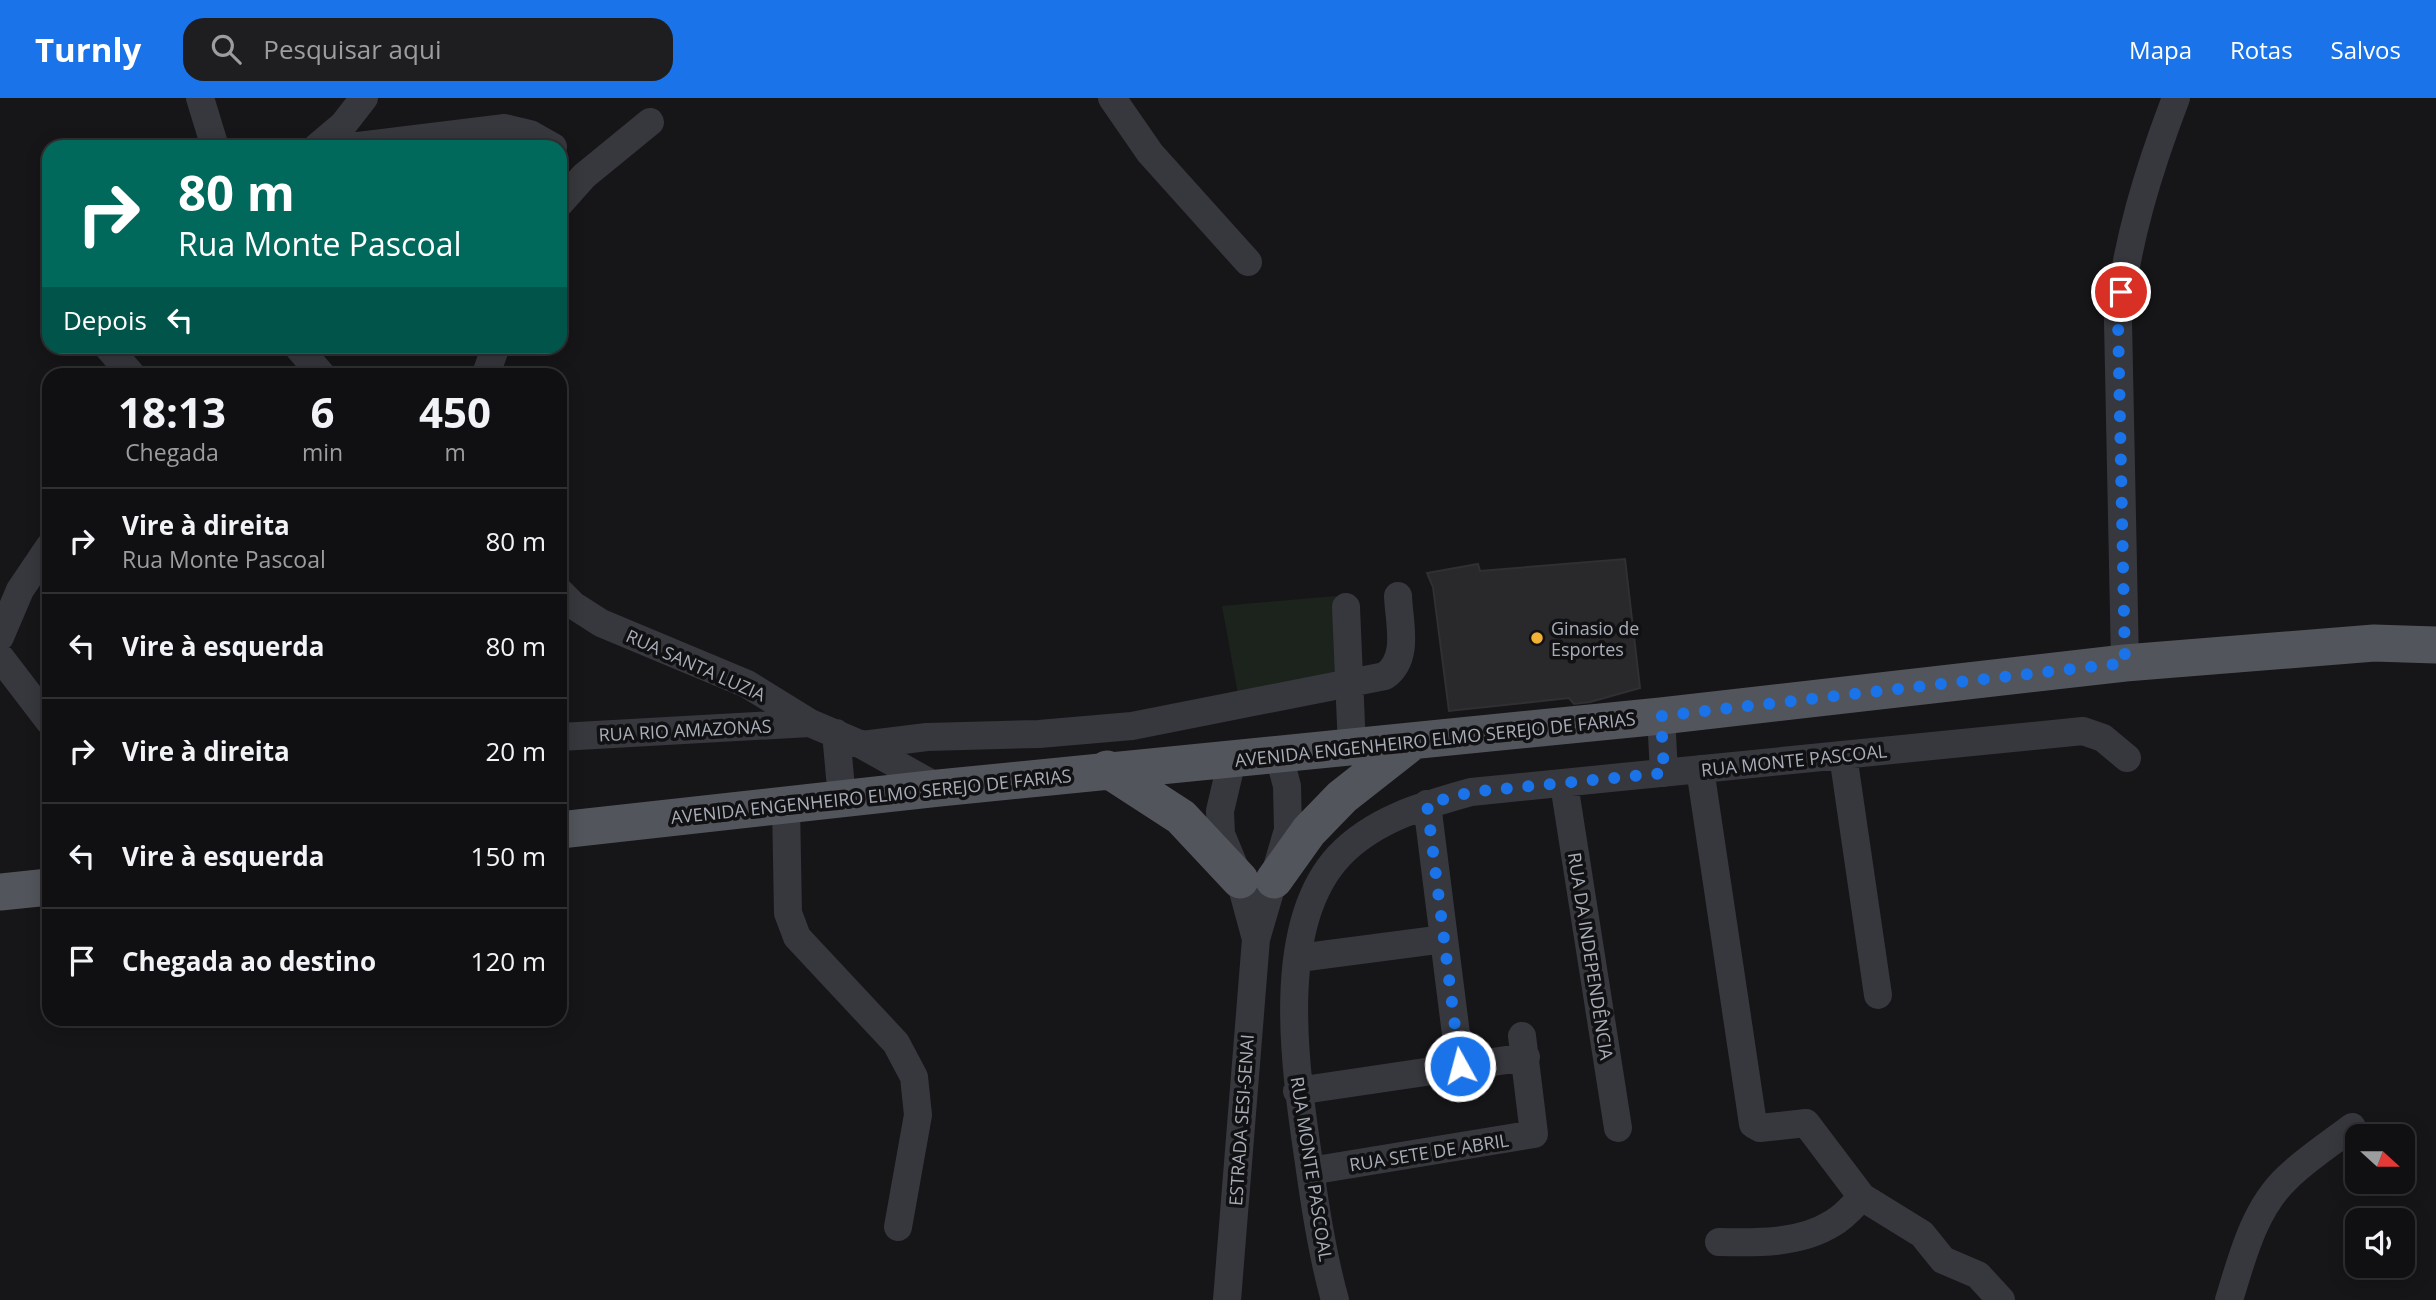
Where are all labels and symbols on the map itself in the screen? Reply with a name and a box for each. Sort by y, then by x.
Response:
pin [2091,262,2151,322]
place label: Ginasio de Esportes [1551,616,1639,661]
street label: RUA SANTA LUZIA [622,623,770,707]
marker: Ginasio de Esportes [1529,630,1545,646]
street label: AVENIDA ENGENHEIRO ELMO SEREJO DE FARIAS [1234,706,1637,772]
street label: RUA RIO AMAZONAS [598,713,772,747]
street label: RUA MONTE PASCOAL [1700,738,1888,782]
street label: AVENIDA ENGENHEIRO ELMO SEREJO DE FARIAS [670,763,1073,829]
street label: RUA DA INDEPENDÊNCIA [1563,851,1619,1062]
position arrow [1423,1029,1497,1103]
street label: ESTRADA SESI-SENAI [1223,1033,1259,1207]
street label: RUA MONTE PASCOAL [1286,1075,1338,1263]
north arrow [2345,1124,2415,1194]
street label: RUA SETE DE ABRIL [1348,1128,1510,1176]

